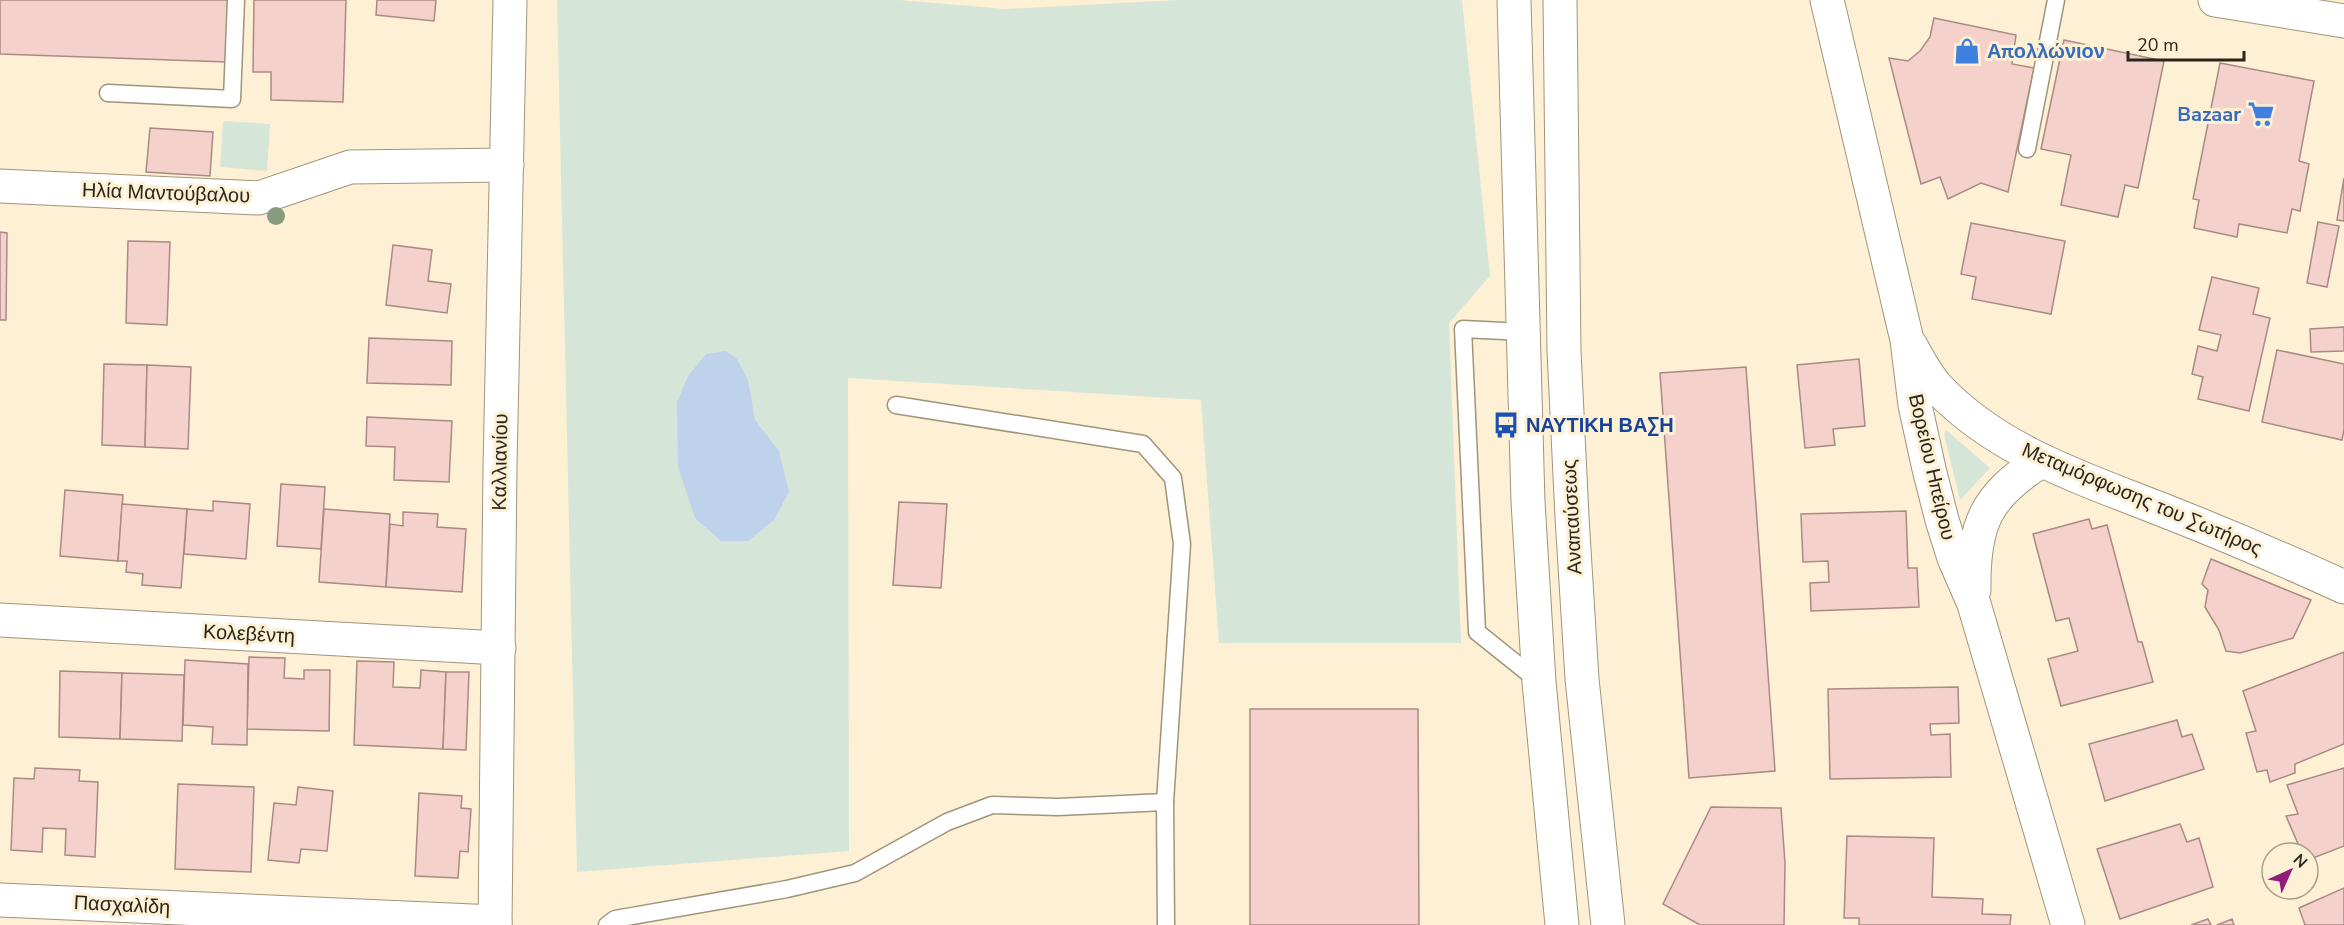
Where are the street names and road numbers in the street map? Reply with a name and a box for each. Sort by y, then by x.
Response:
street label: Ηλία Μαντούβαλου [81,177,251,209]
street label: Βορείου Ηπείρου [1902,391,1962,543]
street label: Καλλιανίου [486,413,514,511]
street label: Μεταμόρφωσης του Σωτήρος [2018,436,2267,562]
street label: Αναπαύσεως [1555,458,1588,575]
street label: Κολεβέντη [202,618,296,650]
street label: Πασχαλίδη [73,889,171,921]

